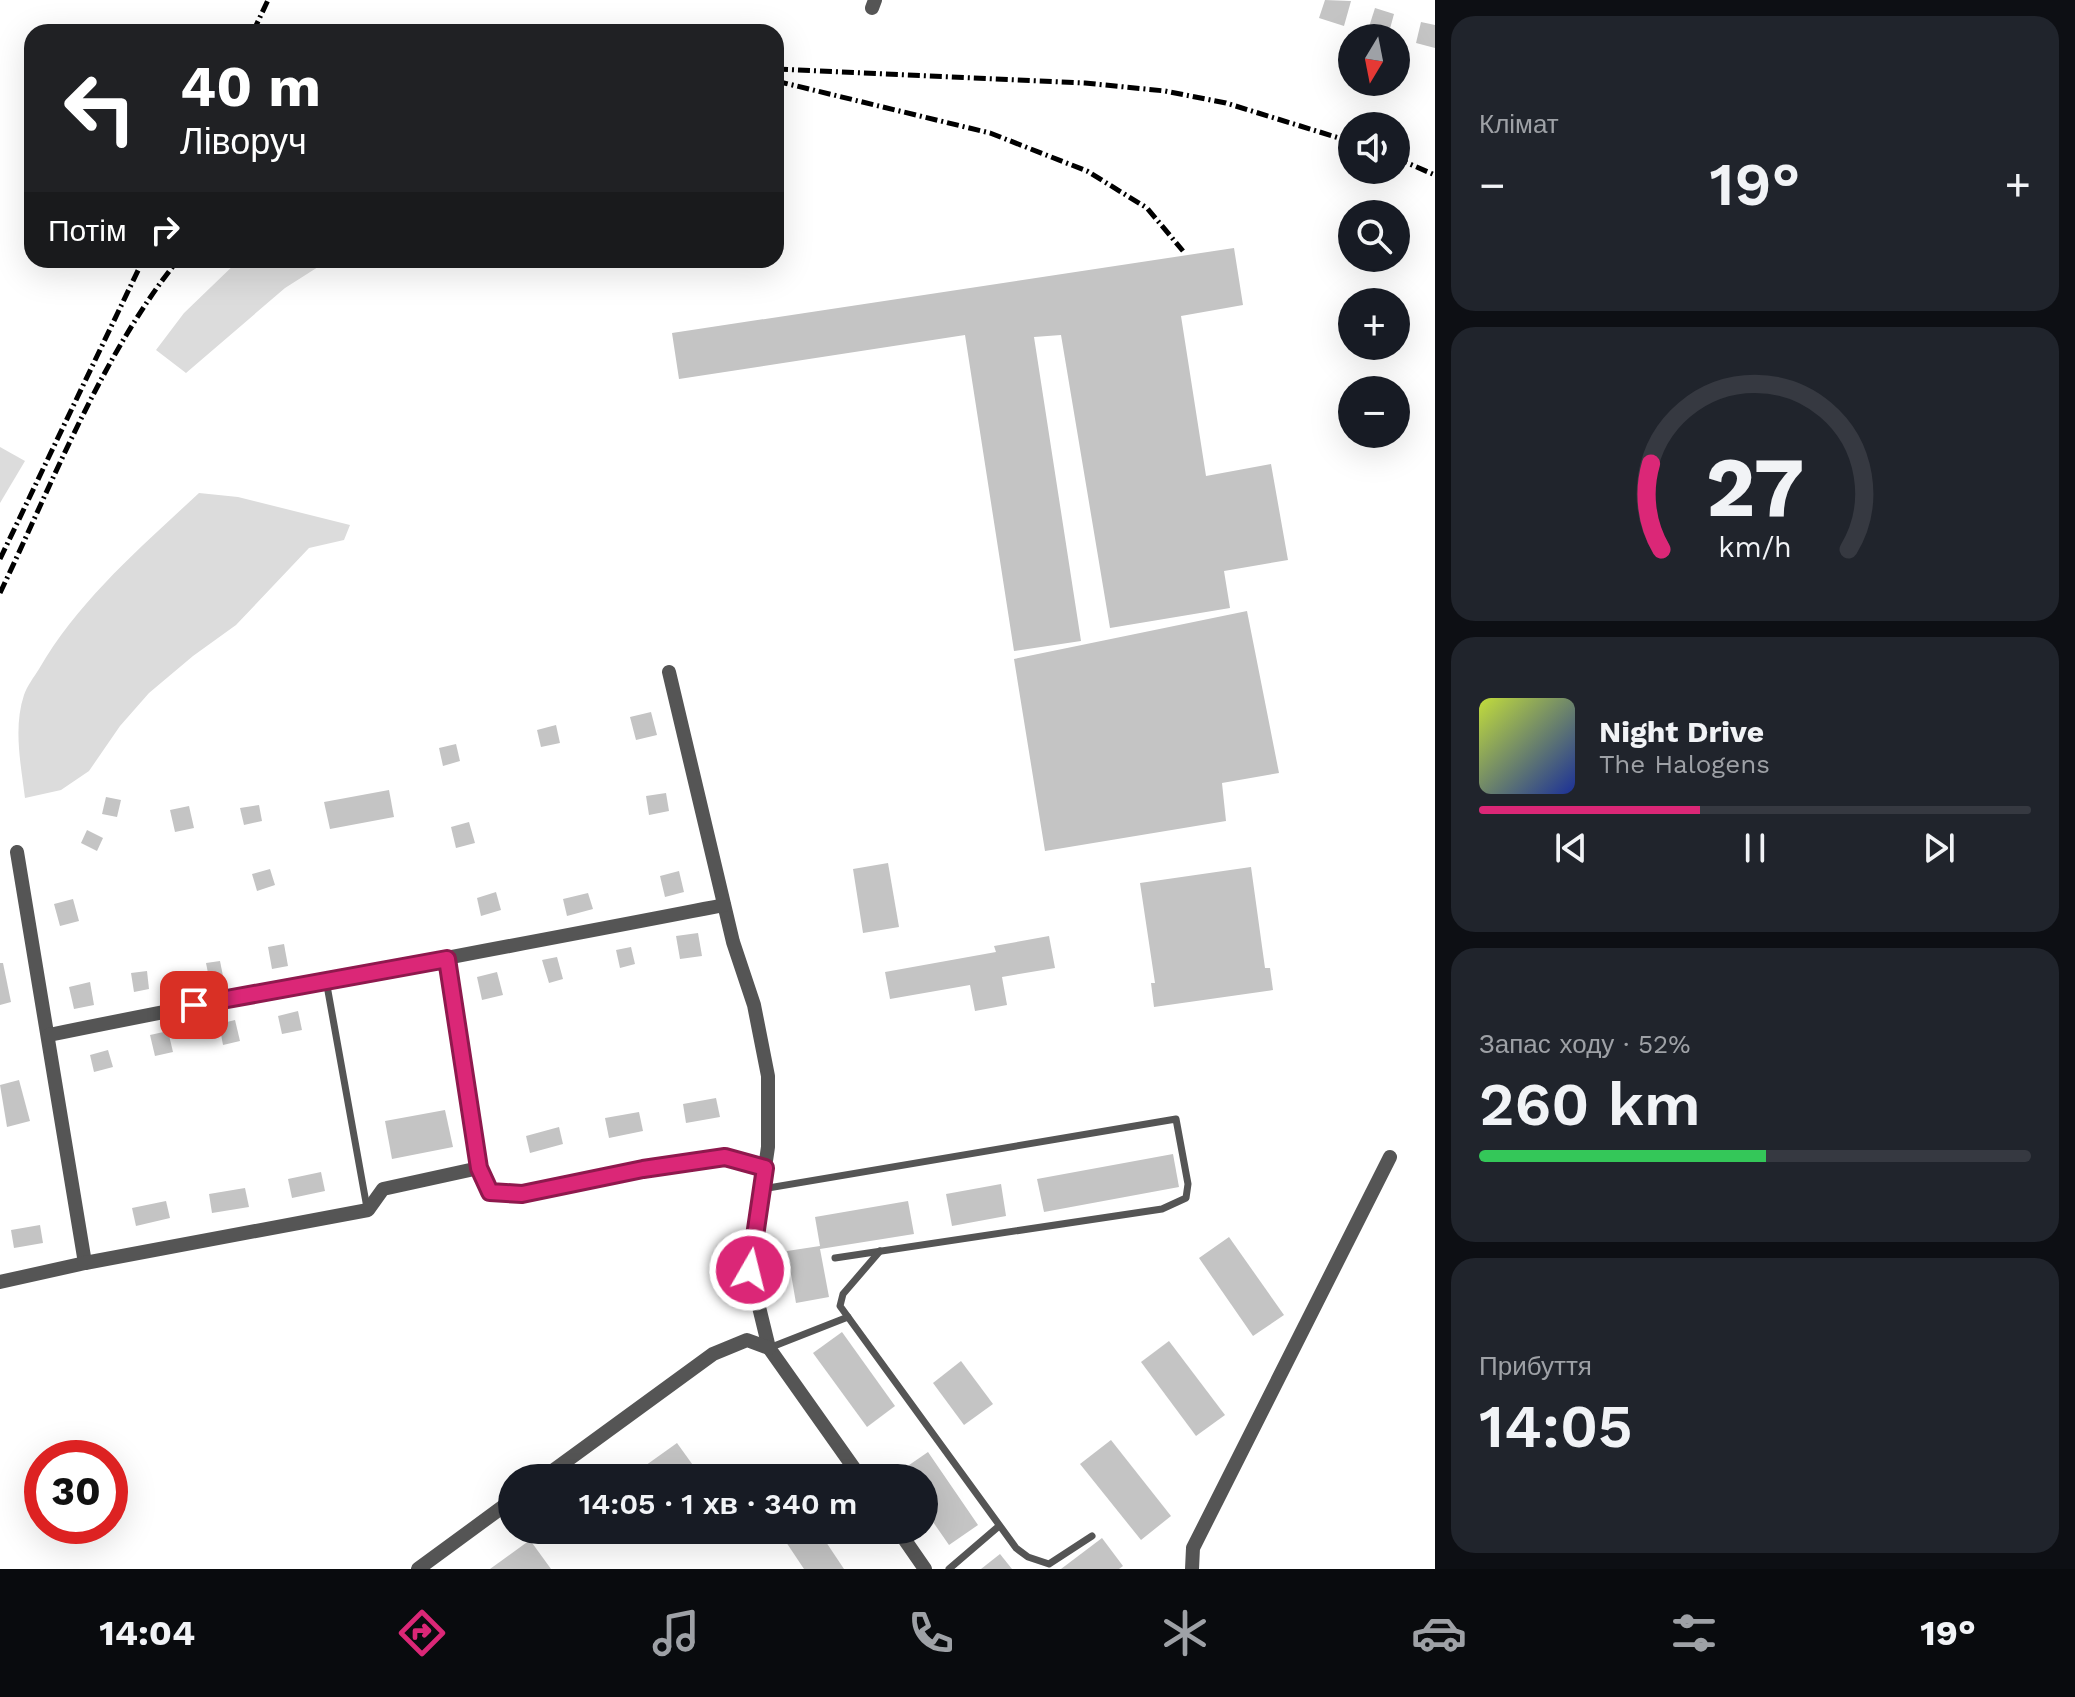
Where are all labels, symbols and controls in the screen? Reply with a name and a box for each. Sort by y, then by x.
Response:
north arrow [1338,24,1410,96]
map controls [1338,24,1410,448]
text: 40 m [180,54,321,120]
icon: left [48,56,152,160]
text: Клімат [1479,109,1559,139]
button: sound [1338,112,1410,184]
text: Ліворуч [180,121,307,163]
text: 19° [1710,149,1800,220]
text: − [1479,159,1506,211]
text: + [2004,159,2031,211]
button: search [1338,200,1410,272]
icon: right [143,208,187,252]
text: Потім [48,213,127,248]
button: + [1338,288,1410,360]
button: − [1338,376,1410,448]
text: 27 [1706,438,1804,535]
text: km/h [1718,530,1792,564]
text: Night Drive [1599,714,1764,749]
text: The Halogens [1599,749,1770,779]
icon: previous [1549,826,1593,870]
icon: pause [1733,826,1777,870]
icon: next [1917,826,1961,870]
pin [160,971,228,1039]
icon: arrive [172,983,216,1027]
text: Запас ходу · 52% [1479,1029,1691,1059]
text: 260 km [1479,1069,1701,1140]
position arrow [708,1228,792,1312]
text: Прибуття [1479,1351,1592,1381]
text: 14:05 [1479,1391,1633,1462]
speed limit sign: 30 [24,1440,128,1544]
text: 14:05 · 1 хв · 340 m [579,1486,857,1521]
icon: directions [394,1605,450,1661]
icon: music [648,1605,704,1661]
icon: phone [903,1605,959,1661]
icon: climate [1157,1605,1213,1661]
icon: car [1411,1605,1467,1661]
icon: filters [1666,1605,1722,1661]
text: 14:04 [99,1612,195,1654]
text: 19° [1920,1612,1976,1654]

